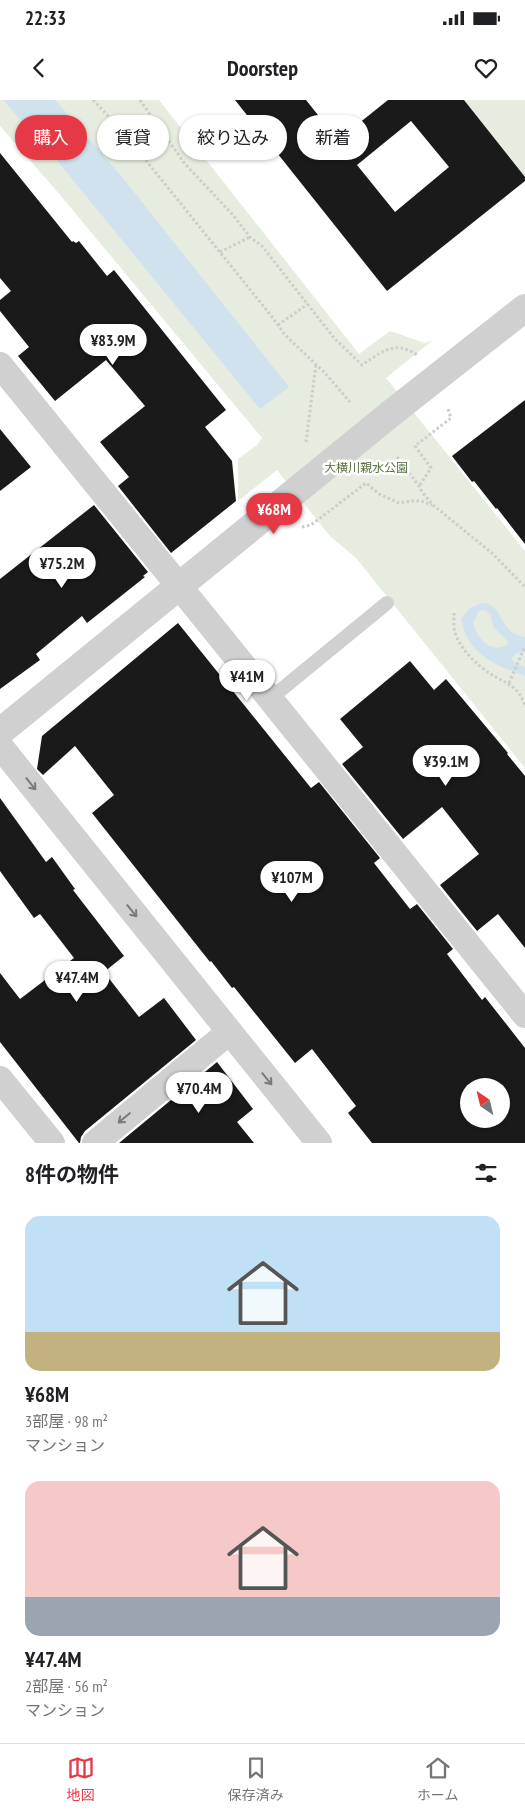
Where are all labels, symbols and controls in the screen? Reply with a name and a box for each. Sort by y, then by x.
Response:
text: 22:33 [25,6,66,30]
icon: back [25,54,53,82]
text: Doorstep [227,54,298,82]
icon: heart [472,54,500,82]
chip: 購入 [15,115,87,160]
chip: 賃貸 [97,115,169,160]
chip: 絞り込み [179,115,287,160]
chip: 新着 [297,115,369,160]
pin: ¥83.9M [72,324,154,366]
text: ¥83.9M [91,330,135,350]
park label: 大横川親水公園 [324,460,408,475]
pin: ¥68M [244,492,304,535]
text: ¥68M [257,499,291,519]
pin: ¥75.2M [21,546,103,589]
text: ¥75.2M [40,553,84,573]
pin: ¥41M [217,660,277,702]
text: ¥41M [230,666,264,686]
pin: ¥39.1M [405,744,487,787]
text: ¥39.1M [424,751,468,771]
one-way arrow [25,777,36,790]
pin: ¥107M [257,860,327,903]
text: ¥107M [271,867,313,887]
one-way arrow [127,904,138,917]
pin: ¥47.4M [36,960,118,1003]
text: ¥47.4M [55,967,99,987]
pin: ¥70.4M [158,1072,240,1114]
one-way arrow [261,1072,272,1085]
text: ¥70.4M [177,1078,221,1098]
north arrow [460,1078,510,1128]
map controls [460,1078,510,1128]
one-way arrow [118,1113,131,1124]
icon: filters [472,1159,500,1187]
text: 8件の物件 [25,1161,119,1188]
icon: home [218,1248,308,1338]
text: ¥68M [25,1381,69,1408]
text: 3部屋 · 98 m² [25,1411,108,1431]
text: マンション [25,1435,105,1455]
icon: home [218,1513,308,1603]
text: ¥47.4M [25,1646,81,1673]
text: 2部屋 · 56 m² [25,1676,108,1696]
text: マンション [25,1700,105,1720]
tab: 地図 [67,1754,95,1804]
tab: 保存済み [228,1754,284,1804]
tab: ホーム [417,1754,458,1804]

